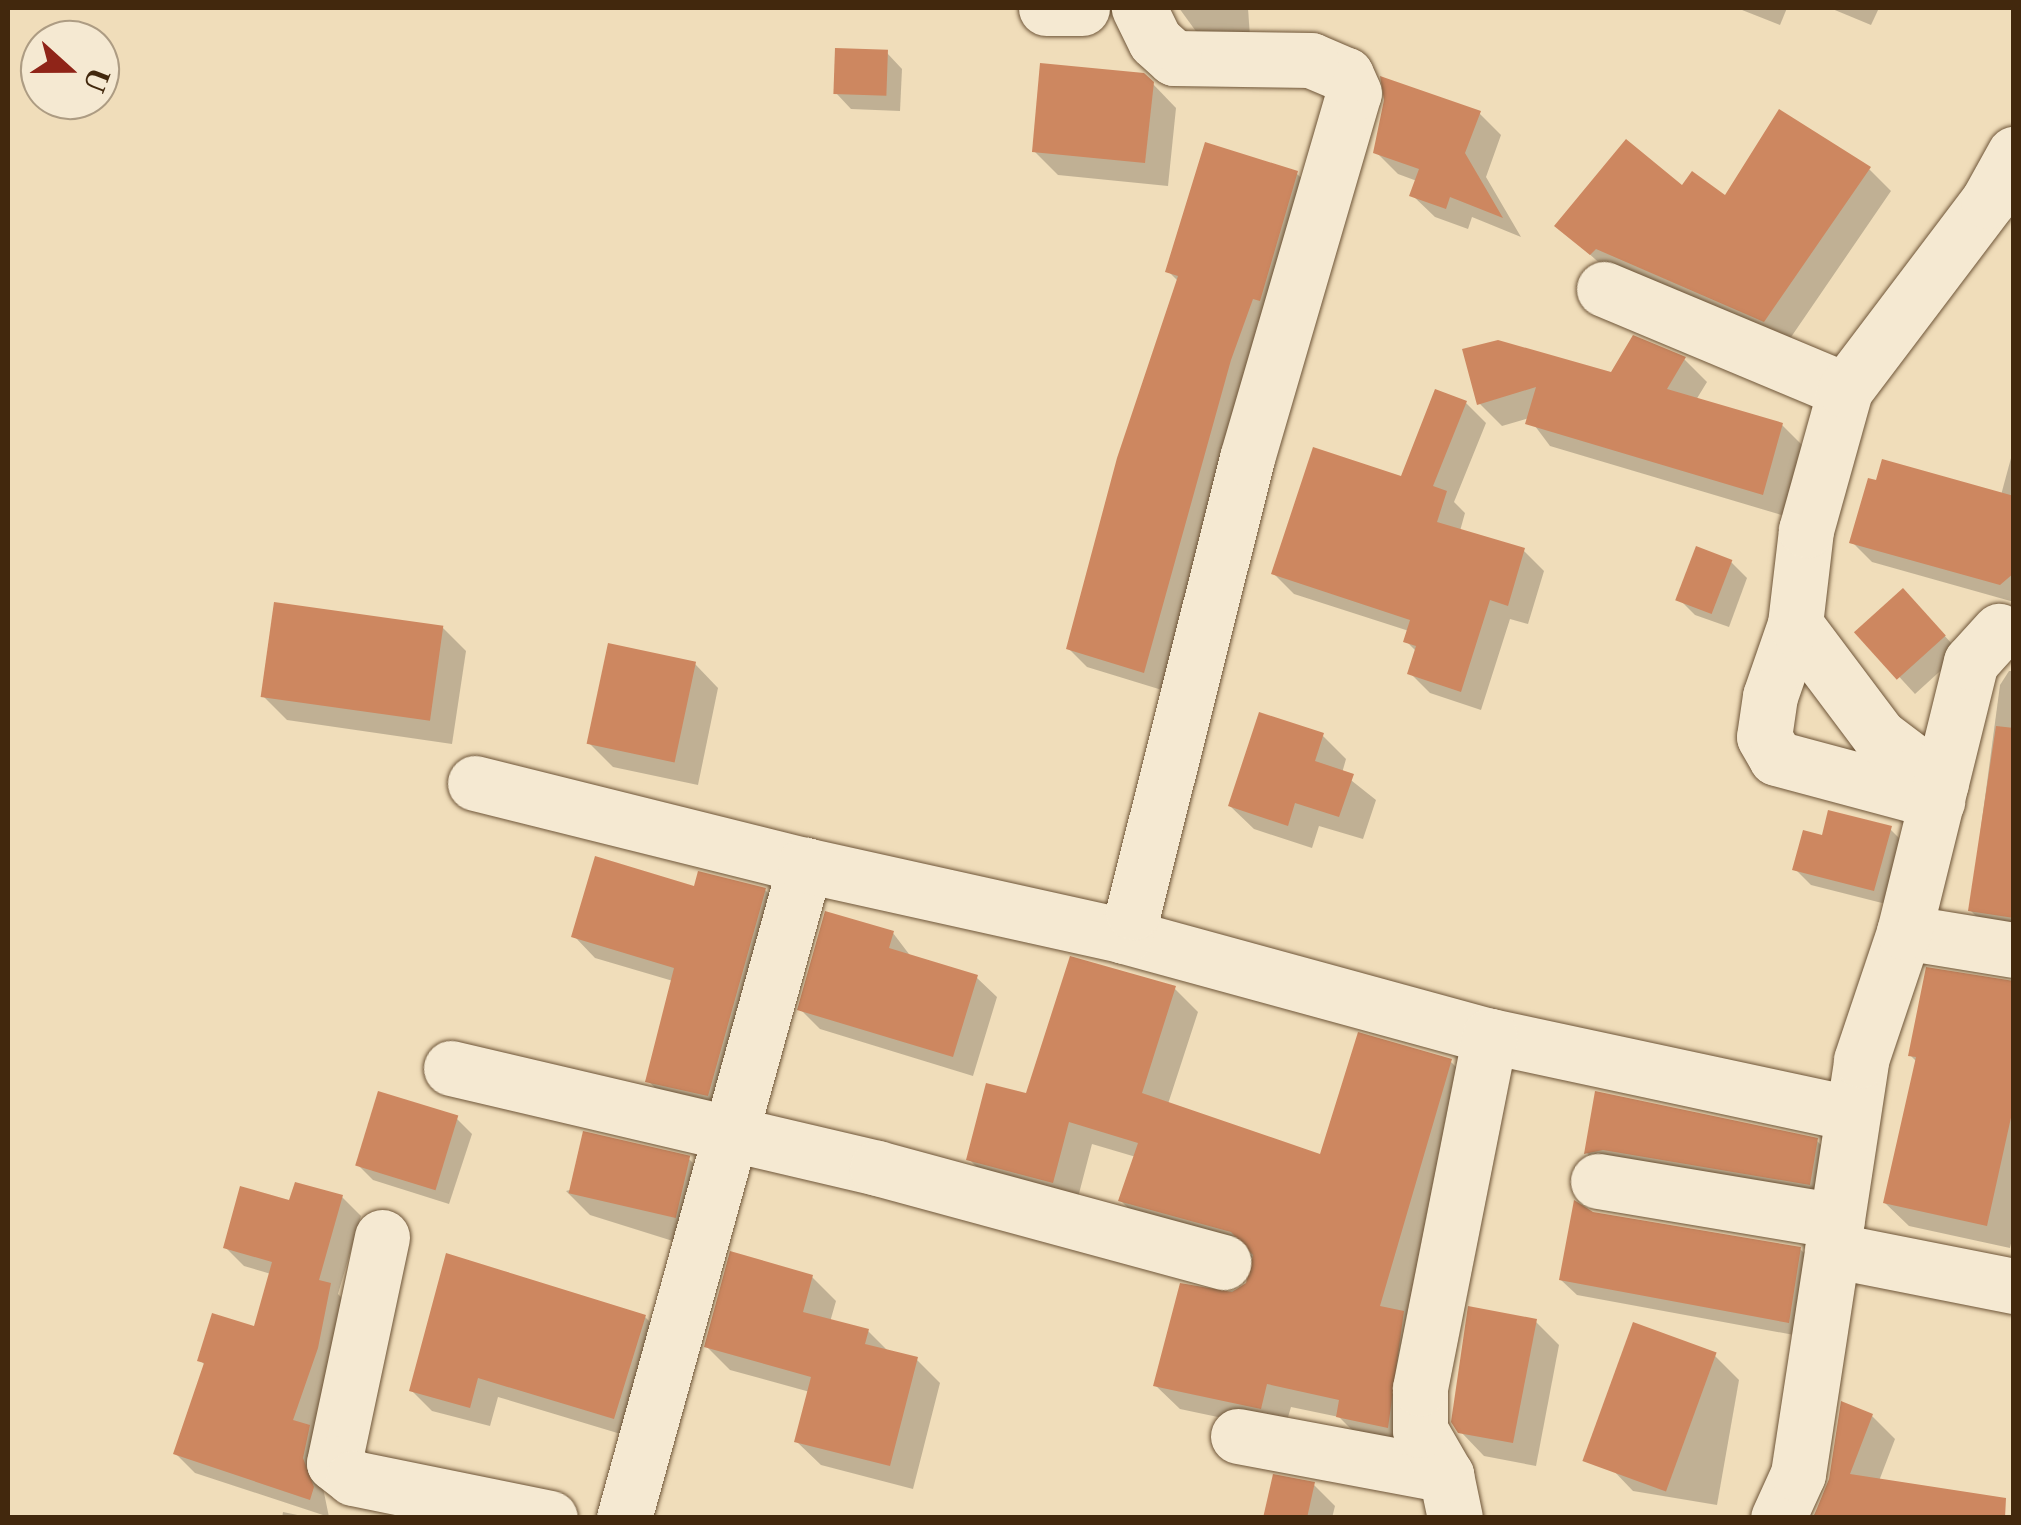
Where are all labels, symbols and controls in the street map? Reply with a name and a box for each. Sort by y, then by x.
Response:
north arrow [20,20,120,120]
text: U [76,63,116,97]

